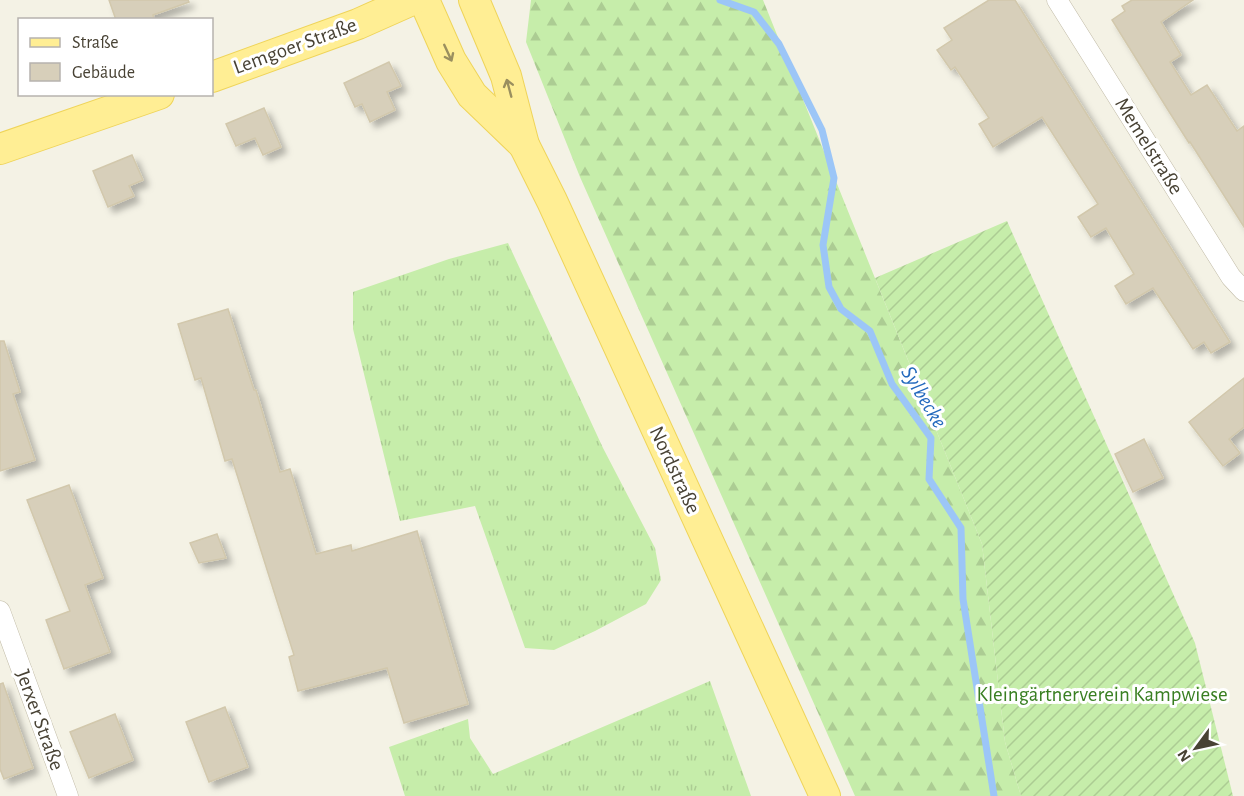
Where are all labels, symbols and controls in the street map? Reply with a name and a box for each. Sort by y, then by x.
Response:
street label: Lemgoer Straße [231,14,359,78]
legend [18,18,213,96]
text: Straße [72,34,118,52]
one-way arrow [442,44,454,62]
text: Gebäude [72,64,135,82]
one-way arrow [503,79,514,98]
street label: Memelstraße [1111,94,1187,198]
water label: Sylbecke [897,362,951,432]
street label: Nordstraße [646,423,704,517]
street label: Jerxer Straße [12,667,68,773]
park label: Kleingärtnerverein Kampwiese [976,684,1228,705]
north arrow [1166,718,1226,778]
text: N [1175,747,1194,765]

